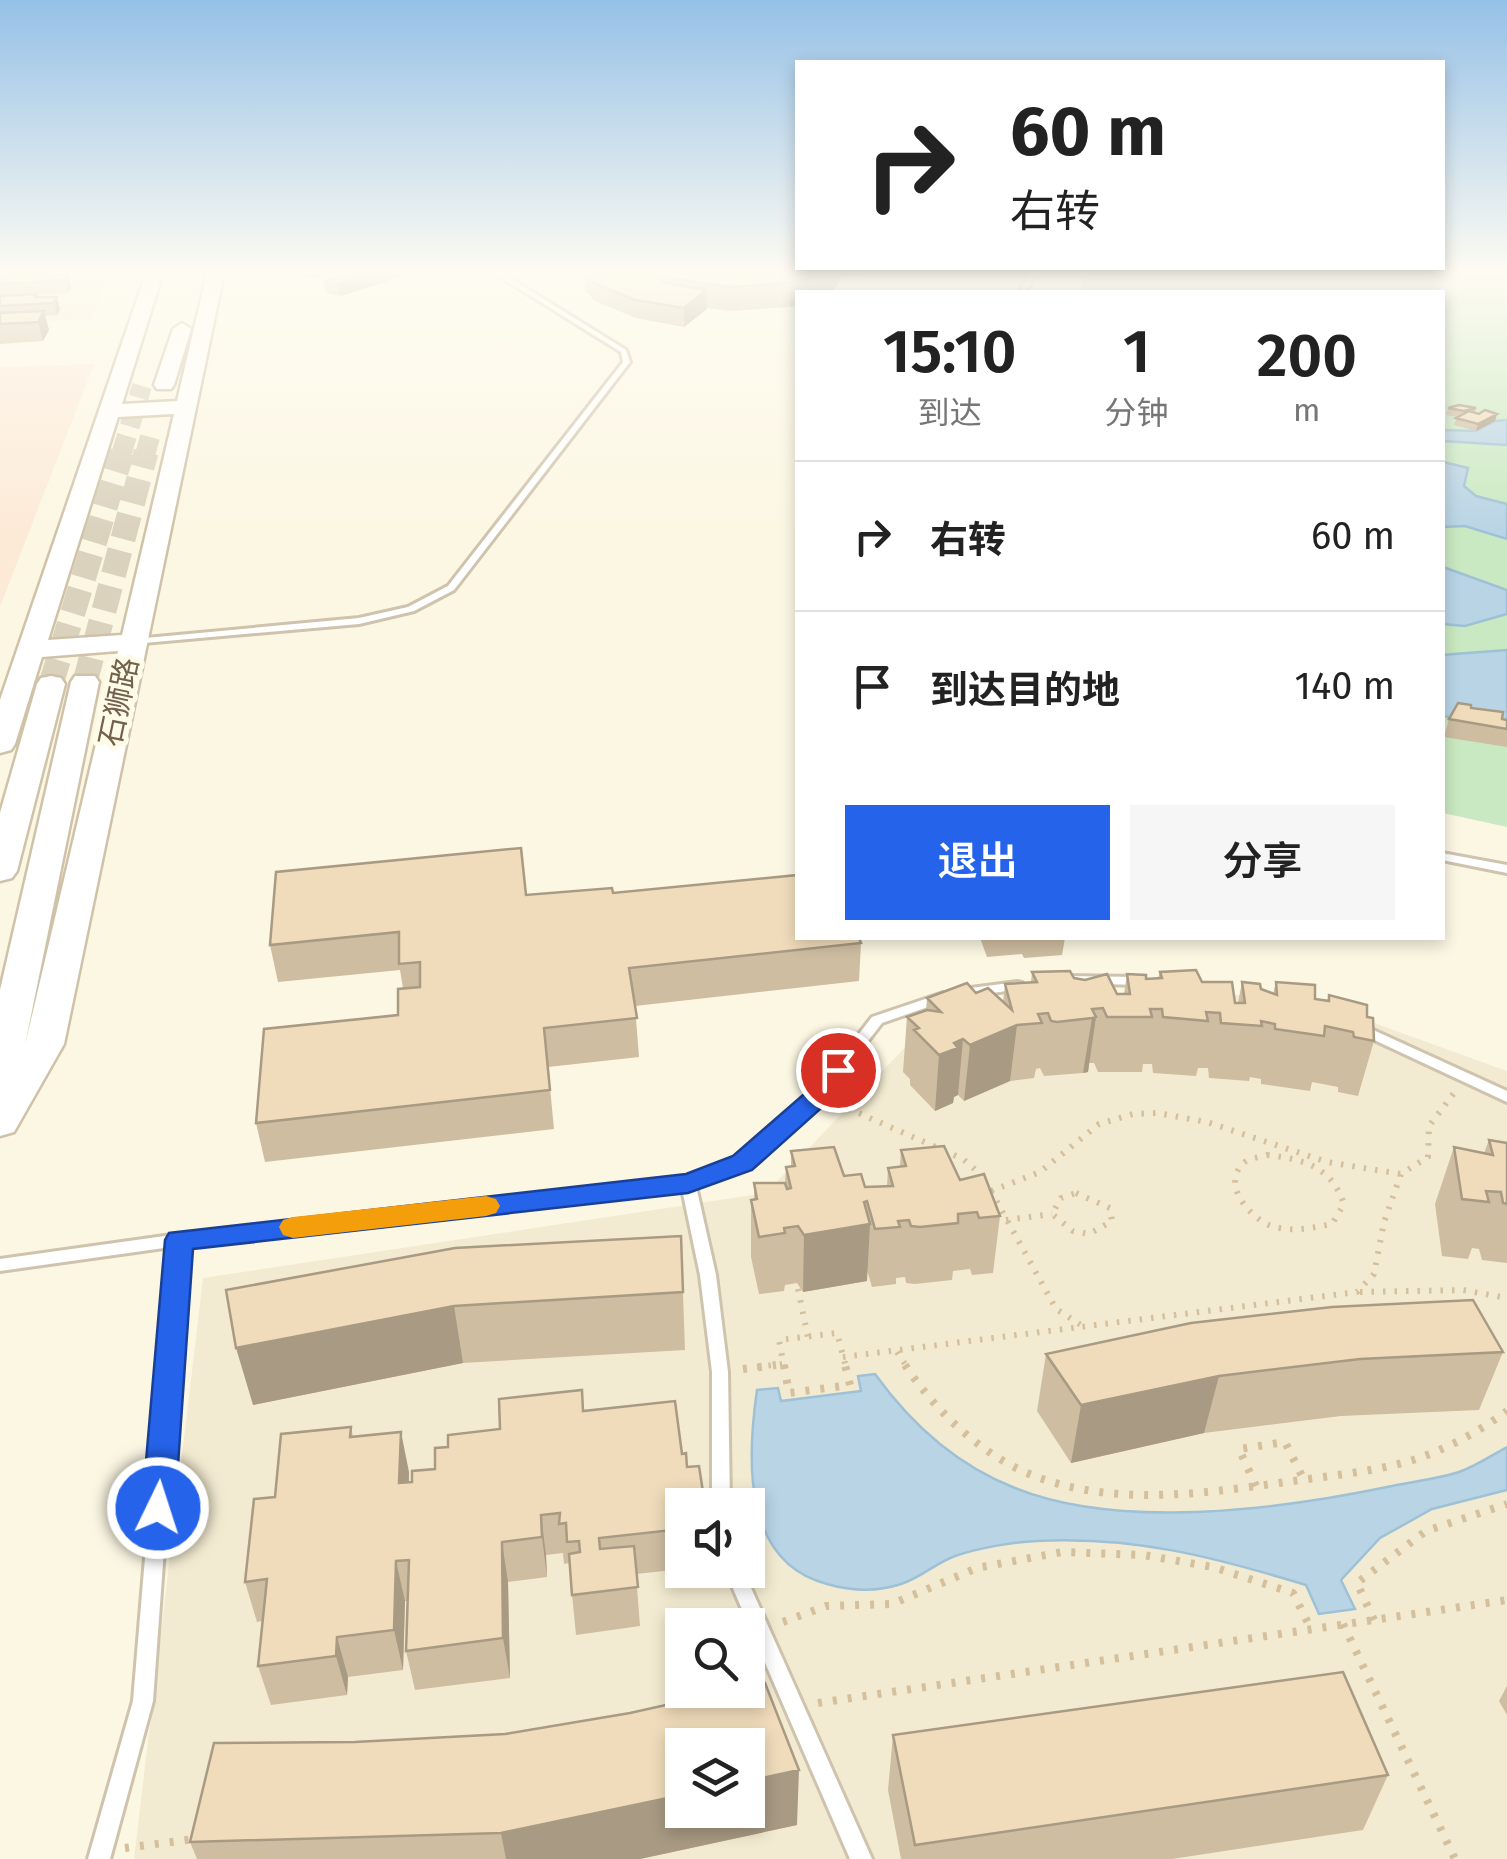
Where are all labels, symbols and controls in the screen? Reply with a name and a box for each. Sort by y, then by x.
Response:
text: 60 m [1010,90,1166,174]
icon: right [845,100,975,230]
text: 右转 [1010,185,1100,239]
text: 15:10 [883,316,1016,388]
text: 1 [1123,316,1150,388]
text: 200 [1257,320,1357,392]
text: m [1293,391,1321,429]
text: 到达 [918,394,982,432]
text: 分钟 [1105,394,1169,432]
icon: right [845,509,900,564]
text: 60 m [1311,513,1395,559]
text: 右转 [930,517,1006,563]
street label: 石狮路 [92,654,146,750]
icon: arrive [845,659,900,714]
text: 140 m [1294,663,1395,709]
text: 到达目的地 [930,667,1120,713]
button: 退出 [845,805,1110,920]
button: 分享 [1130,805,1395,920]
pin [796,1028,881,1113]
icon: arrive [811,1043,866,1098]
position arrow [106,1456,210,1560]
map controls [665,1488,765,1828]
button: sound [665,1488,765,1588]
button: search [665,1608,765,1708]
button: layers [665,1728,765,1828]

